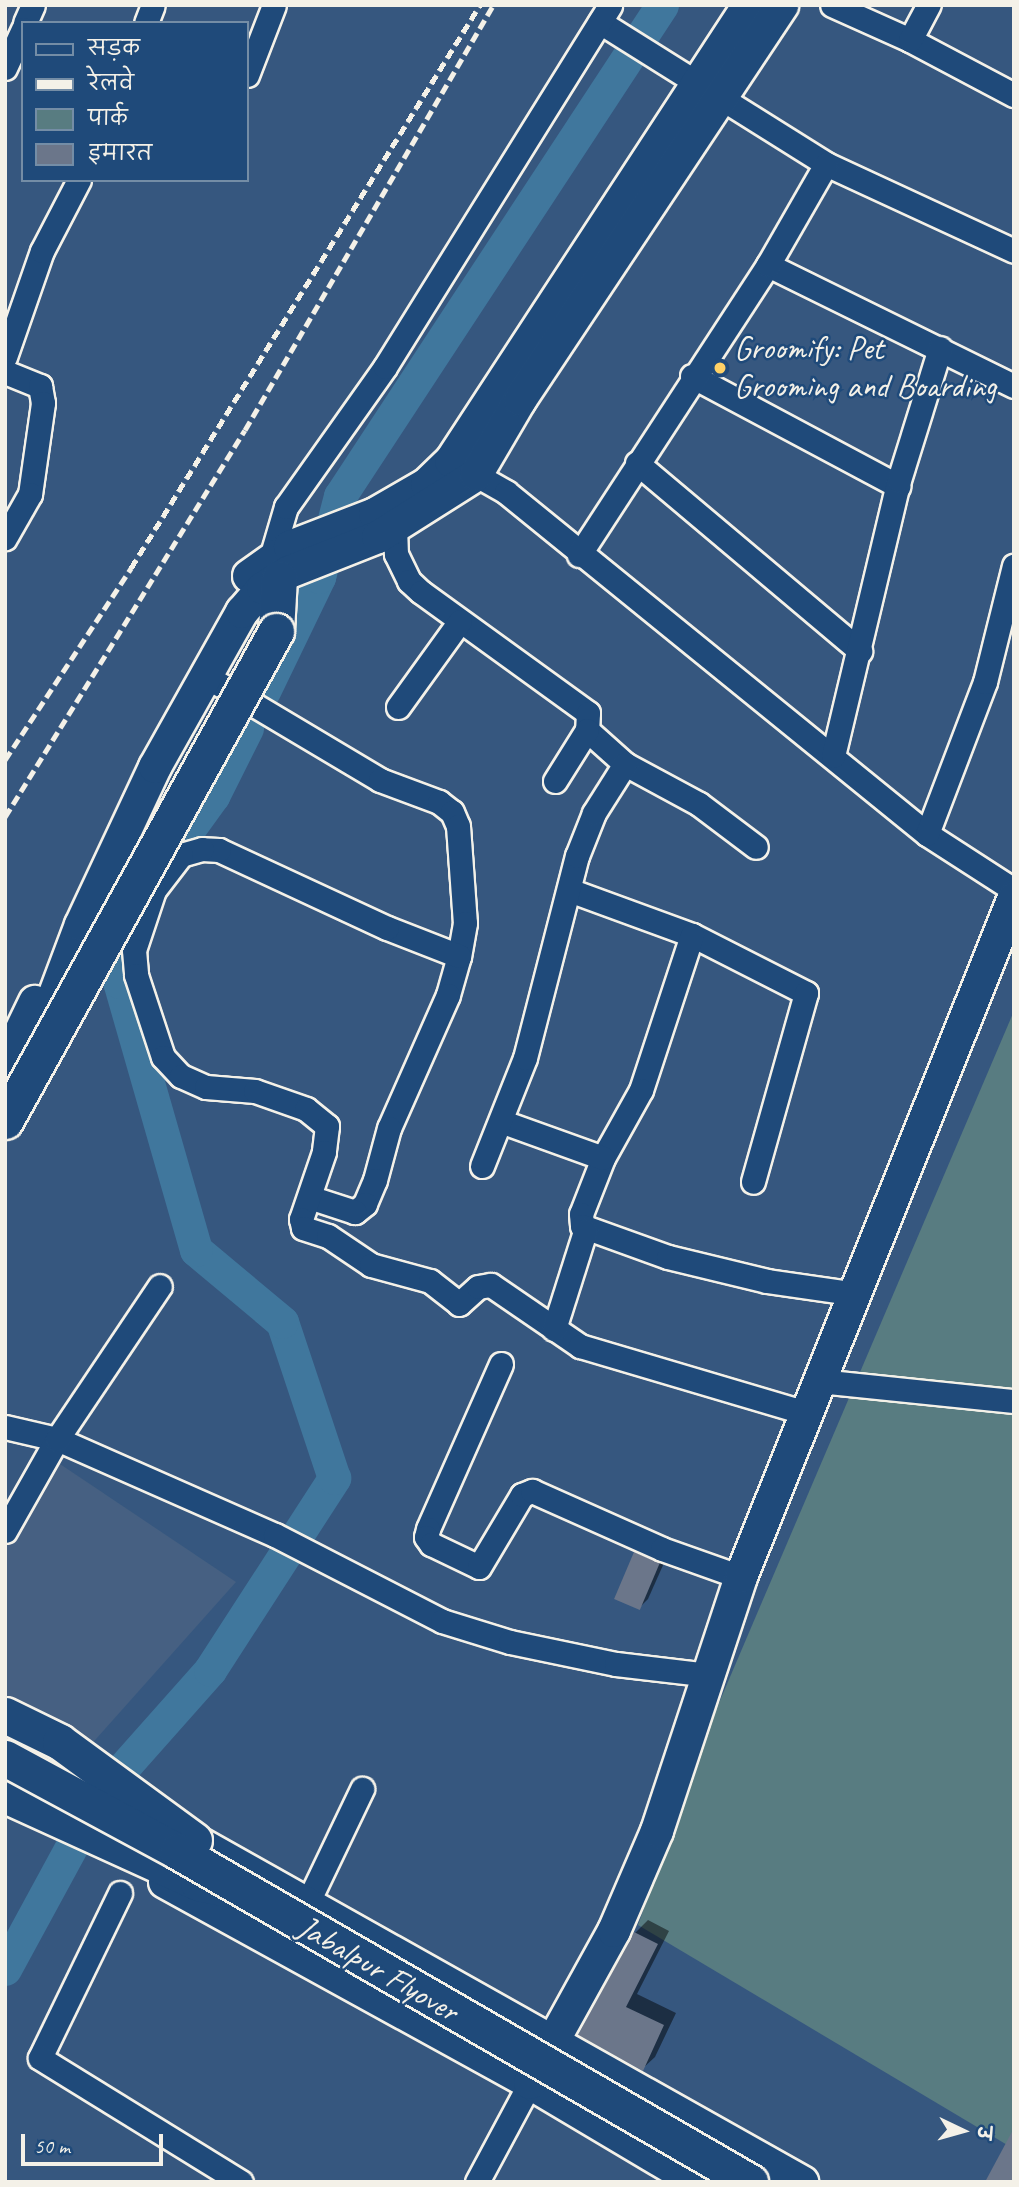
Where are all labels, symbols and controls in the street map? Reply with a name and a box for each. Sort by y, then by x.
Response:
legend [21,21,248,182]
text: सड़क [88,35,140,61]
text: रेलवे [88,70,134,96]
text: पार्क [88,105,128,131]
text: इमारत [88,140,152,166]
place label: Groomify: Pet Grooming and Boarding [734,329,996,407]
marker: Groomify: Pet Grooming and Boarding [712,360,728,376]
street label: Jabalpur Flyover [290,1907,466,2031]
north arrow [928,2096,998,2166]
scale bar [24,2120,166,2164]
text: उ [971,2125,996,2140]
text: 50 m [34,2133,70,2159]

